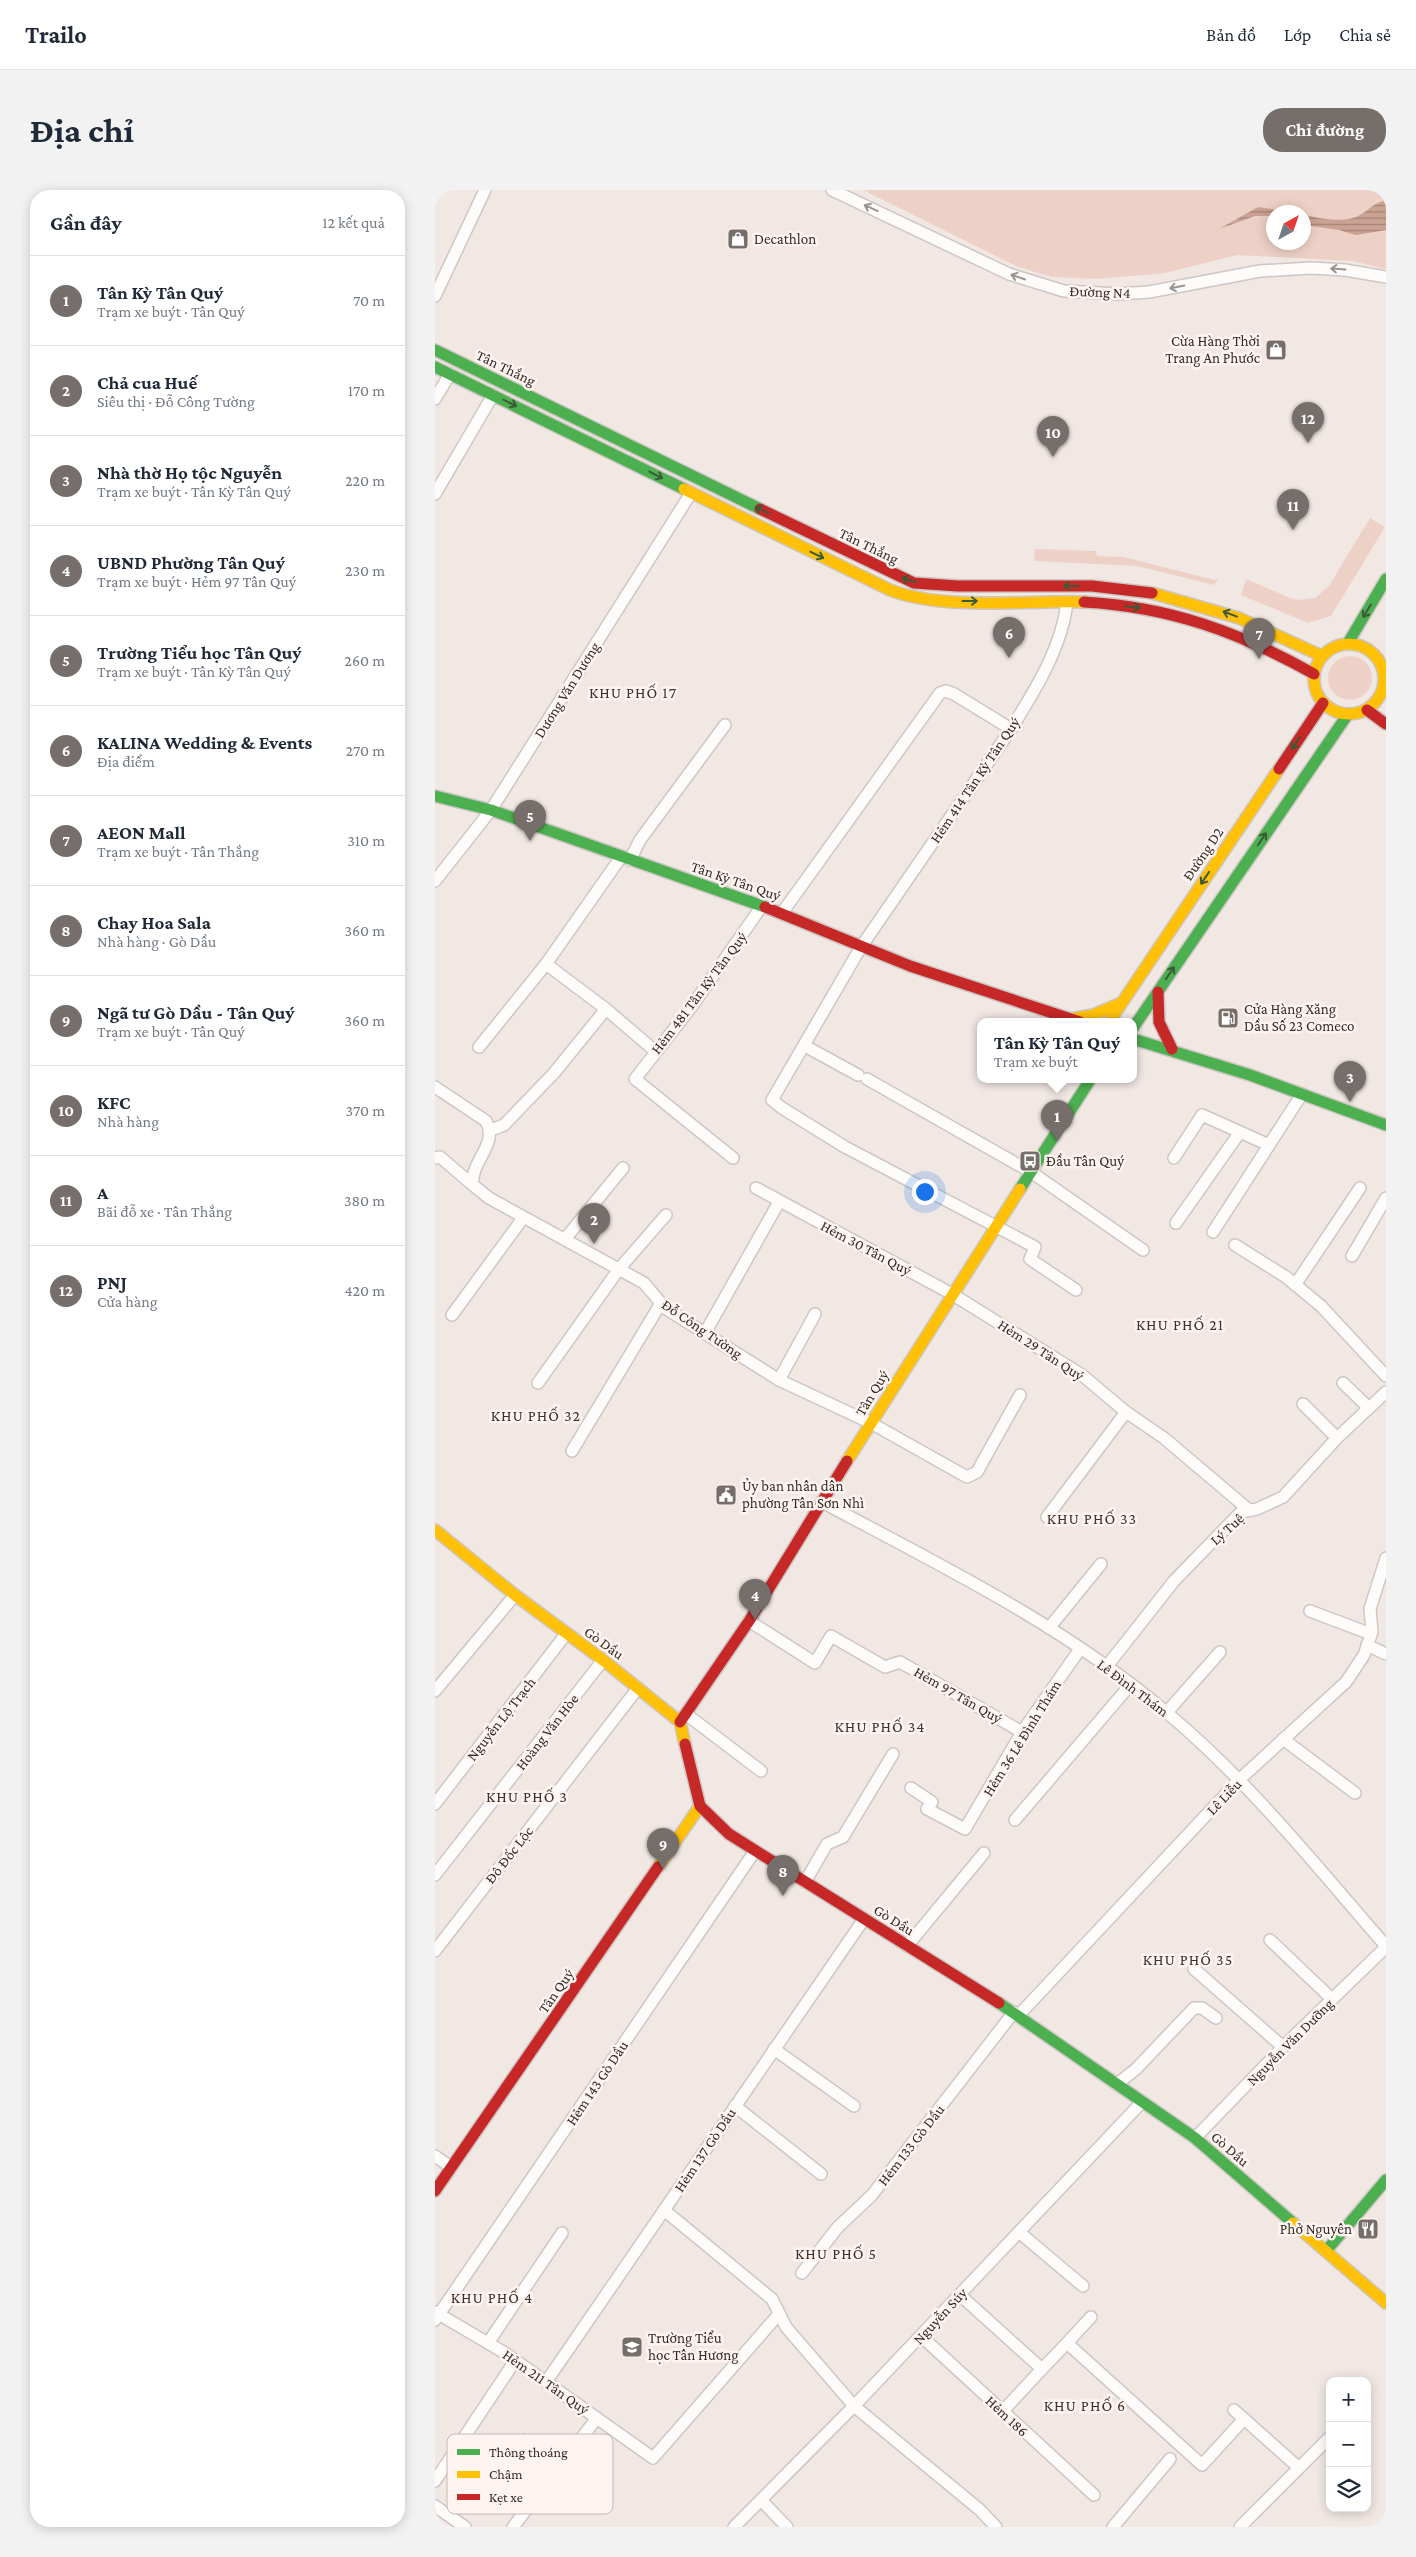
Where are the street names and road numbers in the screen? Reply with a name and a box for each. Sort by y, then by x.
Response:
street label: Đường N4 [1069,283,1131,302]
street label: Tân Thắng [473,347,538,390]
street label: Tân Thắng [836,525,901,568]
street label: Dương Văn Dương [531,639,604,741]
street label: Hẻm 414 Tân Kỳ Tân Quý [927,714,1024,846]
street label: Đường D2 [1179,824,1227,884]
street label: Tân Kỳ Tân Quý [689,858,783,905]
street label: Hẻm 481 Tân Kỳ Tân Quý [648,929,751,1058]
street label: Hẻm 30 Tân Quý [818,1217,914,1279]
street label: Đỗ Công Tường [658,1296,745,1363]
street label: Hẻm 29 Tân Quý [994,1316,1087,1385]
street label: Tân Quý [852,1367,893,1419]
street label: Lý Tuệ [1207,1510,1248,1549]
street label: Gò Dầu [581,1623,627,1663]
street label: Lê Đình Thám [1094,1656,1172,1720]
street label: Hẻm 97 Tân Quý [911,1663,1005,1728]
street label: Nguyễn Lộ Trạch [464,1674,539,1764]
street label: Hẻm 36 Lê Đình Thám [980,1677,1064,1799]
street label: Hoàng Văn Hòe [512,1691,583,1774]
street label: Lê Liễu [1203,1776,1245,1818]
street label: Đô Đốc Lộc [481,1822,537,1887]
street label: Gò Dầu [871,1901,918,1939]
street label: Tân Quý [535,1966,578,2017]
street label: Nguyễn Văn Dưỡng [1243,1995,1337,2089]
street label: Hẻm 143 Gò Dầu [562,2037,631,2128]
street label: Hẻm 133 Gò Dầu [874,2101,947,2189]
street label: Hẻm 137 Gò Dầu [670,2104,739,2195]
street label: Gò Dầu [1208,2128,1253,2170]
street label: Nguyễn Súy [910,2285,971,2348]
street label: Hẻm 211 Tân Quý [499,2346,592,2419]
street label: Hẻm 186 [983,2392,1031,2440]

